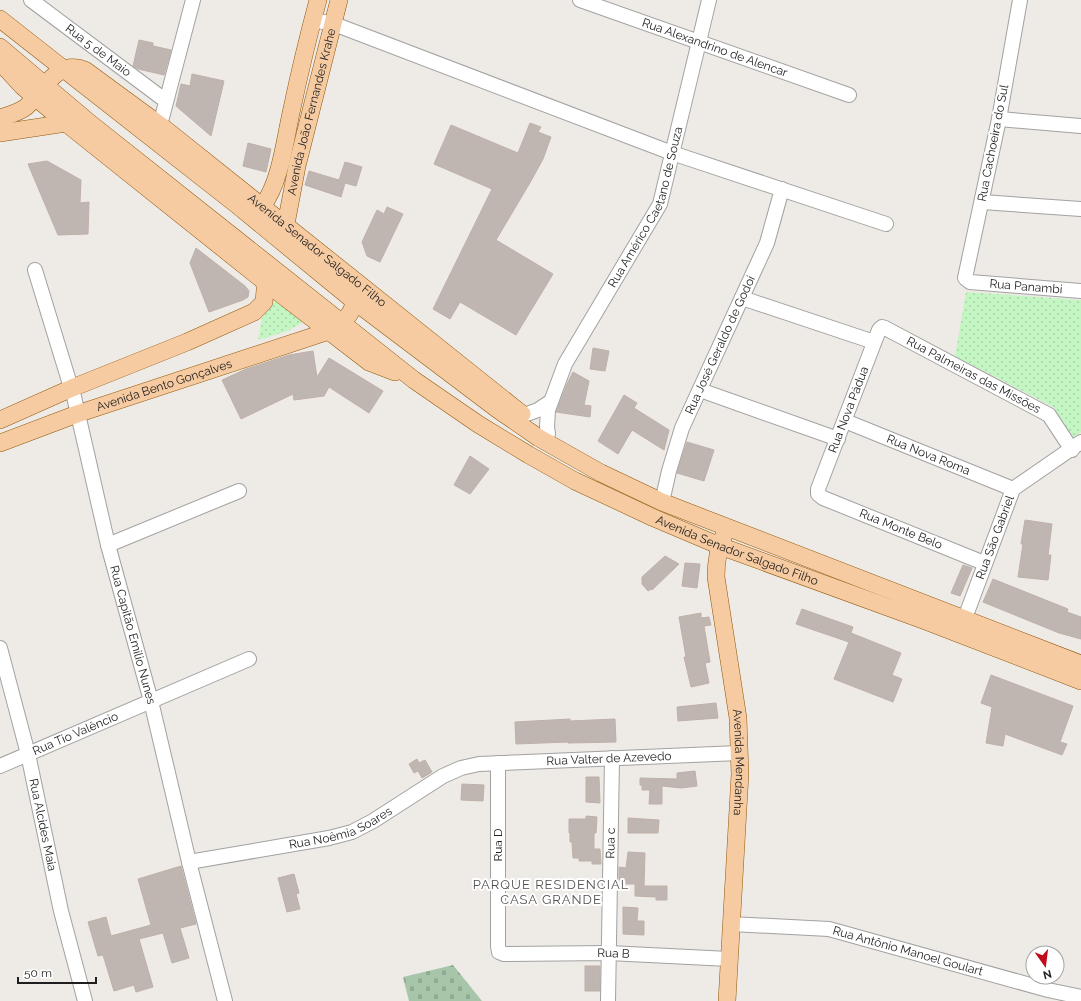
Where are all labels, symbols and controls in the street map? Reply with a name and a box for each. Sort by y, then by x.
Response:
street label: Rua Alexandrino de Alencar [640,15,790,80]
street label: Rua 5 de Maio [63,21,134,79]
street label: Avenida João Fernandes Krahe [285,27,339,196]
street label: Rua Cachoeira do Sul [975,83,1011,203]
street label: Rua Américo Caetano de Souza [605,125,685,290]
street label: Avenida Senador Salgado Filho [245,191,389,310]
street label: Rua José Geraldo de Godoi [682,274,758,416]
street label: Rua Panambi [989,277,1063,296]
street label: Rua Palmeiras das Missões [904,334,1043,416]
street label: Avenida Bento Gonçalves [95,356,234,414]
street label: Rua Nova Pádua [826,364,871,455]
street label: Rua Nova Roma [885,432,972,478]
street label: Rua São Gabriel [973,493,1017,581]
street label: Rua Monte Belo [857,506,945,552]
street label: Avenida Senador Salgado Filho [654,513,820,588]
street label: Rua Capitão Emilio Nunes [107,564,159,706]
street label: Avenida Mendanha [730,708,747,816]
street label: Rua Tio Valêncio [30,709,120,758]
street label: Rua Valter de Azevedo [546,749,672,768]
street label: Rua Alcides Maia [26,777,59,872]
street label: Rua Noêmia Soares [288,804,395,852]
street label: Rua c [603,827,618,859]
street label: Rua D [491,828,505,862]
district label: PARQUE RESIDENCIAL CASA GRANDE [473,877,629,907]
street label: Rua Antônio Manoel Goulart [831,923,985,979]
north arrow [1025,945,1065,985]
street label: Rua B [597,946,630,961]
scale bar [18,959,96,985]
text: 50 m [24,966,52,980]
text: N [1042,967,1053,982]

